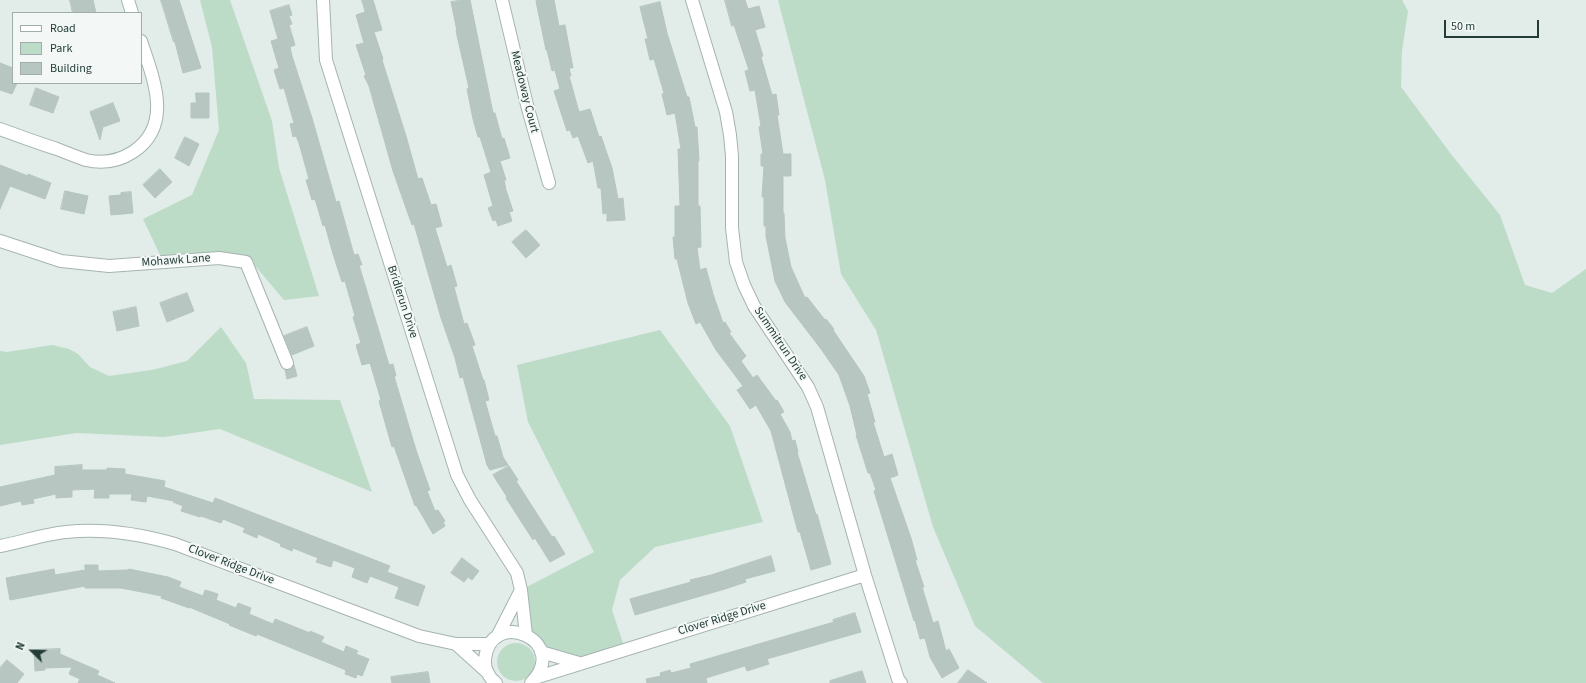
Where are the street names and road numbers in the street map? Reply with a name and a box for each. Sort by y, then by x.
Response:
street label: Meadoway Court [507,49,541,135]
street label: Mohawk Lane [141,251,211,271]
street label: Bridlerun Drive [383,264,421,340]
street label: Summitrun Drive [750,305,810,383]
street label: Clover Ridge Drive [186,542,276,588]
street label: Clover Ridge Drive [676,599,768,639]

